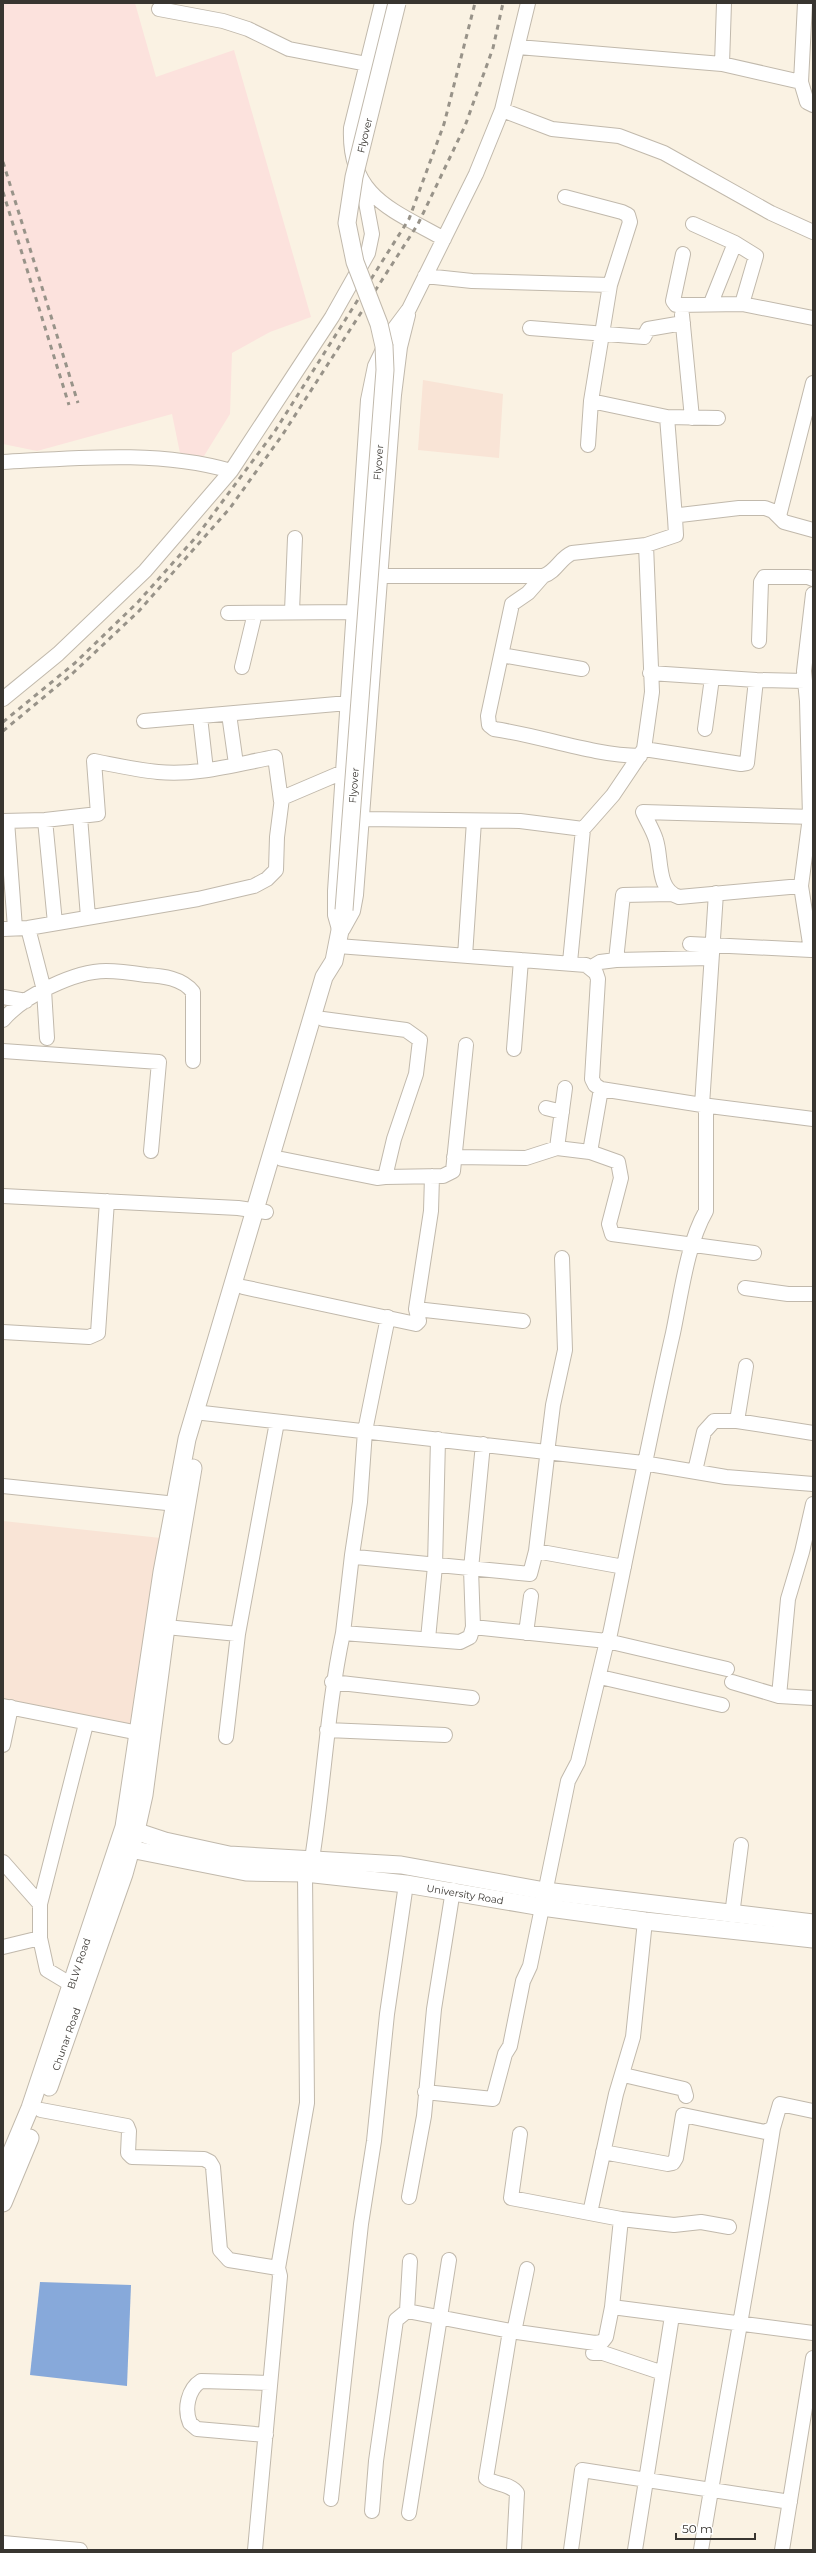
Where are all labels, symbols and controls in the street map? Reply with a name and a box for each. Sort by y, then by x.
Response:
street label: Flyover [354,116,375,154]
street label: Flyover [371,444,386,481]
street label: Flyover [346,767,362,804]
street label: University Road [425,1882,505,1907]
street label: BLW Road [64,1936,93,1991]
street label: Chunar Road [49,2006,84,2072]
scale bar [676,2515,755,2541]
text: 50 m [682,2521,713,2536]

